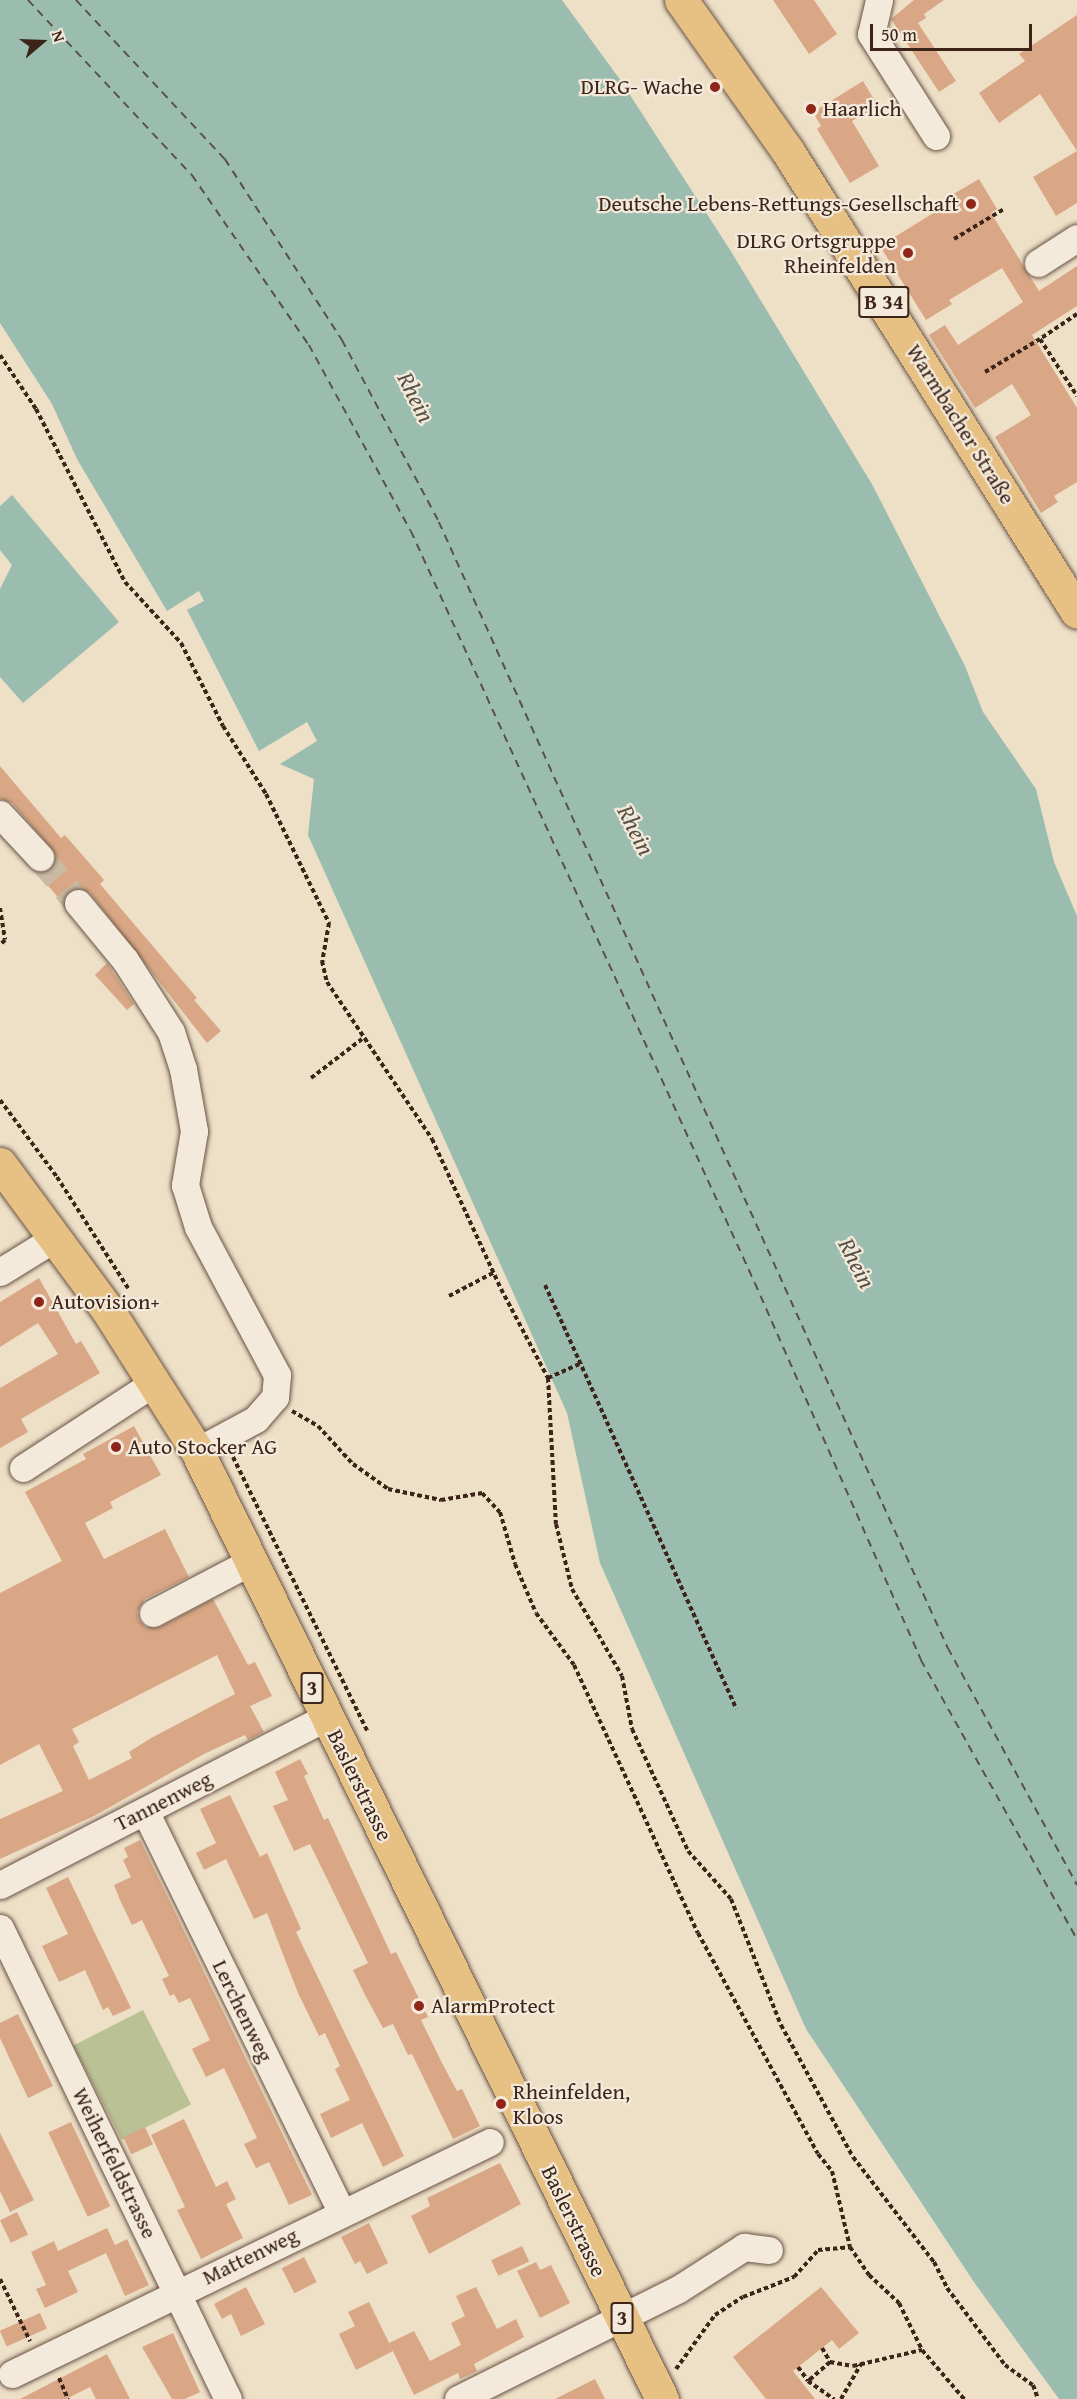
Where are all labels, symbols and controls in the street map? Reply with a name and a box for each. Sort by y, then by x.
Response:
north arrow [12,12,72,72]
scale bar [873,12,1035,50]
text: 50 m [881,21,917,48]
text: N [46,27,72,45]
place label: DLRG- Wache [581,74,703,100]
marker: DLRG- Wache [708,80,722,94]
place label: Haarlich [823,96,902,122]
marker: Haarlich [804,102,818,116]
place label: Deutsche Lebens-Rettungs-Gesellschaft [598,191,959,217]
marker: Deutsche Lebens-Rettungs-Gesellschaft [964,197,978,211]
place label: DLRG Ortsgruppe Rheinfelden [737,227,896,278]
marker: DLRG Ortsgruppe Rheinfelden [901,246,915,260]
road number: B 34 [857,284,911,320]
street label: Warmbacher Straße [901,339,1021,509]
water label: Rhein [391,367,441,427]
water label: Rhein [611,800,661,860]
water label: Rhein [832,1233,882,1293]
place label: Autovision+ [51,1289,160,1315]
marker: Autovision+ [32,1295,46,1309]
place label: Auto Stocker AG [128,1434,277,1460]
marker: Auto Stocker AG [109,1440,123,1454]
road number: 3 [300,1670,324,1706]
street label: Baslerstrasse [322,1725,398,1845]
street label: Tannenweg [110,1765,216,1837]
street label: Lerchenweg [207,1955,279,2067]
place label: AlarmProtect [431,1993,555,2019]
marker: AlarmProtect [412,1999,426,2013]
place label: Rheinfelden, Kloos [513,2078,630,2130]
street label: Weiherfeldstrasse [67,2083,163,2243]
marker: Rheinfelden, Kloos [494,2097,508,2111]
street label: Baslerstrasse [536,2161,612,2281]
street label: Mattenweg [198,2222,302,2290]
road number: 3 [610,2300,634,2336]

